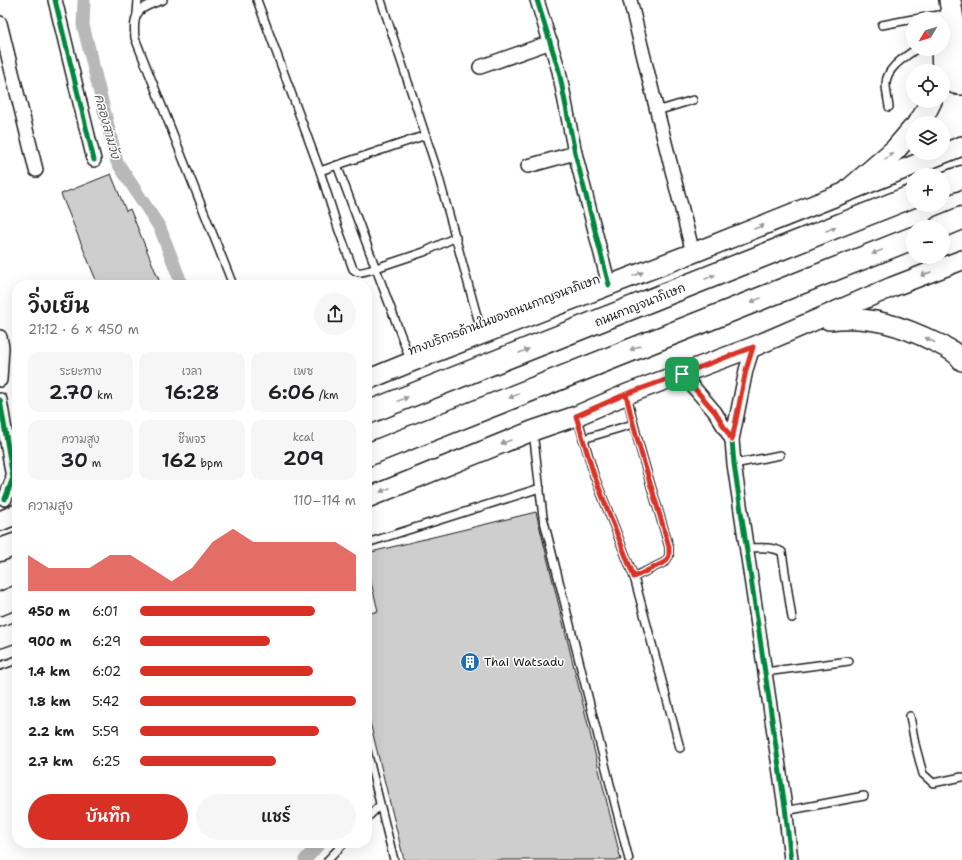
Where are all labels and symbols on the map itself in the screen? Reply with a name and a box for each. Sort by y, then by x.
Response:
north arrow [906,12,950,56]
water label: คลองสามวัง [91,92,125,162]
one-way arrow [884,151,894,160]
one-way arrow [754,223,766,229]
one-way arrow [825,225,837,231]
one-way arrow [870,250,882,256]
street label: ทางบริการด้านในของถนนกาญจนาภิเษก [406,271,602,359]
one-way arrow [632,271,644,277]
one-way arrow [919,272,931,278]
one-way arrow [704,273,716,279]
street label: ถนนกาญจนาภิเษก [592,279,688,331]
one-way arrow [749,298,761,304]
one-way arrow [924,336,936,343]
one-way arrow [629,346,641,352]
one-way arrow [519,347,531,353]
pin [665,357,699,391]
one-way arrow [508,394,520,400]
one-way arrow [398,395,410,401]
one-way arrow [500,439,511,445]
one-way arrow [379,488,391,494]
building icon: Thai Watsadu [459,651,481,673]
place label: Thai Watsadu [484,654,564,670]

